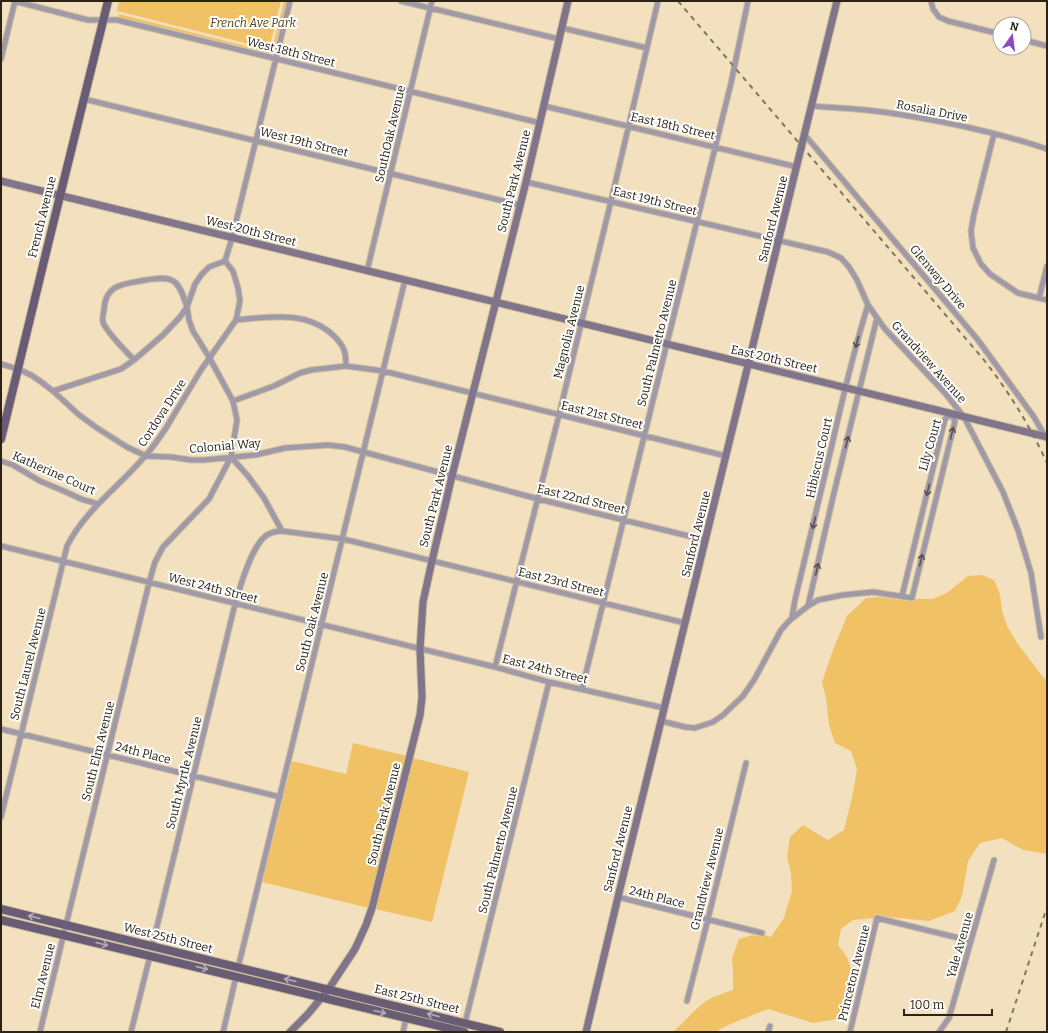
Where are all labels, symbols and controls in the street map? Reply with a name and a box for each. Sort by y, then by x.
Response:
park label: French Ave Park [210,16,297,30]
north arrow [992,16,1032,56]
text: N [1009,19,1020,34]
street label: West 18th Street [245,34,337,70]
street label: SouthOak Avenue [372,84,408,184]
street label: Rosalia Drive [895,97,969,125]
street label: East 18th Street [629,109,717,143]
street label: West 19th Street [258,124,350,160]
street label: South Park Avenue [494,128,534,234]
street label: Sanford Avenue [755,174,791,264]
street label: French Avenue [25,175,59,259]
street label: East 19th Street [612,184,699,218]
street label: West 20th Street [204,213,298,249]
street label: Glenway Drive [907,242,969,312]
street label: South Palmetto Avenue [634,278,680,408]
street label: Magnolia Avenue [551,284,587,380]
street label: Grandview Avenue [889,318,969,406]
one-way arrow [853,336,861,349]
street label: East 20th Street [729,342,819,376]
street label: Cordova Drive [135,377,189,449]
street label: East 21st Street [560,398,645,432]
street label: Hibiscus Court [803,416,835,500]
street label: Lily Court [916,417,944,473]
one-way arrow [948,427,956,440]
street label: Colonial Way [189,436,262,456]
one-way arrow [843,436,851,449]
street label: South Park Avenue [416,443,456,549]
street label: Katherine Court [10,448,98,498]
street label: East 22nd Street [535,481,627,517]
one-way arrow [923,483,931,496]
street label: Sanford Avenue [678,489,714,579]
one-way arrow [809,516,817,529]
one-way arrow [918,553,926,566]
one-way arrow [813,562,821,575]
street label: East 23rd Street [517,565,606,600]
street label: West 24th Street [167,570,260,606]
street label: South Oak Avenue [293,571,331,673]
street label: South Laurel Avenue [7,606,49,722]
street label: East 24th Street [501,652,590,687]
street label: South Elm Avenue [79,700,117,802]
street label: South Myrtle Avenue [163,715,205,831]
street label: 24th Place [114,739,172,767]
street label: South Park Avenue [364,761,404,867]
street label: South Palmetto Avenue [475,785,521,915]
street label: Sanford Avenue [600,804,636,894]
street label: Grandview Avenue [687,826,727,932]
street label: 24th Place [628,883,686,911]
street label: Yale Avenue [944,910,976,980]
one-way arrow [27,912,40,920]
street label: West 25th Street [122,920,215,956]
street label: Princeton Avenue [835,923,873,1023]
one-way arrow [95,941,108,948]
street label: Elm Avenue [28,942,58,1010]
one-way arrow [195,965,208,973]
one-way arrow [284,976,297,984]
street label: East 25th Street [373,982,462,1016]
scale bar [904,991,992,1017]
text: 100 m [910,998,945,1012]
one-way arrow [373,1008,386,1016]
one-way arrow [427,1011,440,1019]

